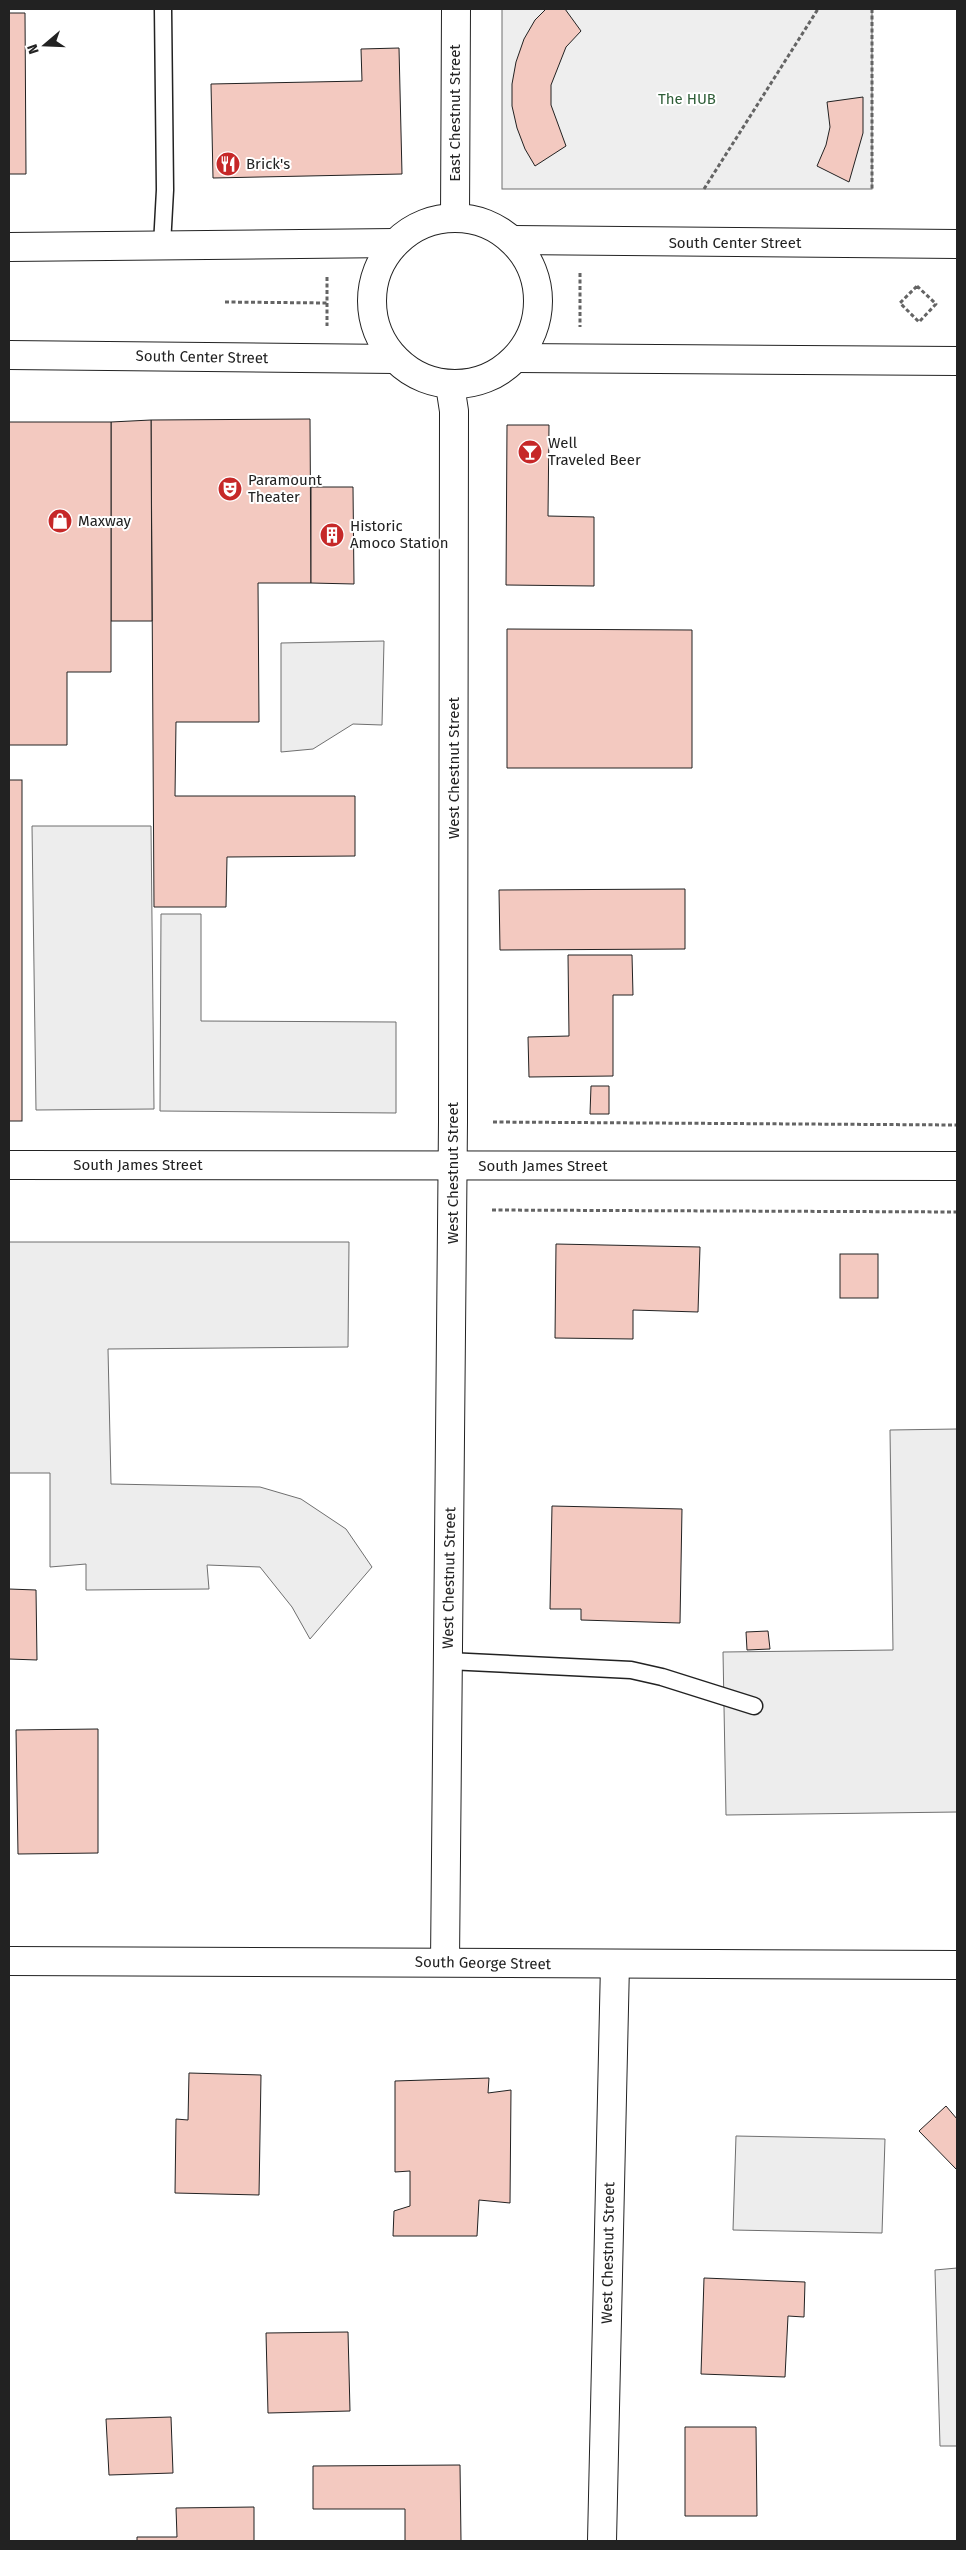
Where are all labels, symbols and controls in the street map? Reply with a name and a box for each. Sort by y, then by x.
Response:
north arrow [20,20,70,70]
text: N [24,42,43,56]
street label: East Chestnut Street [446,44,464,182]
park label: The HUB [658,90,716,108]
restaurant icon: Brick's [215,151,241,177]
place label: Brick's [246,155,290,173]
street label: South Center Street [669,234,802,252]
street label: South Center Street [135,347,269,367]
place label: Well Traveled Beer [548,434,641,469]
bar icon: Well Traveled Beer [517,439,543,465]
place label: Paramount Theater [248,471,323,506]
theatre icon: Paramount Theater [217,476,243,502]
shop icon: Maxway [47,508,73,534]
place label: Maxway [78,512,132,530]
place label: Historic Amoco Station [350,517,449,552]
building icon: Historic Amoco Station [319,522,345,548]
street label: West Chestnut Street [445,696,463,839]
street label: West Chestnut Street [444,1101,462,1244]
street label: South James Street [73,1156,203,1174]
street label: South James Street [478,1157,608,1175]
street label: West Chestnut Street [439,1506,459,1649]
street label: South George Street [415,1953,552,1973]
street label: West Chestnut Street [598,2181,618,2324]

